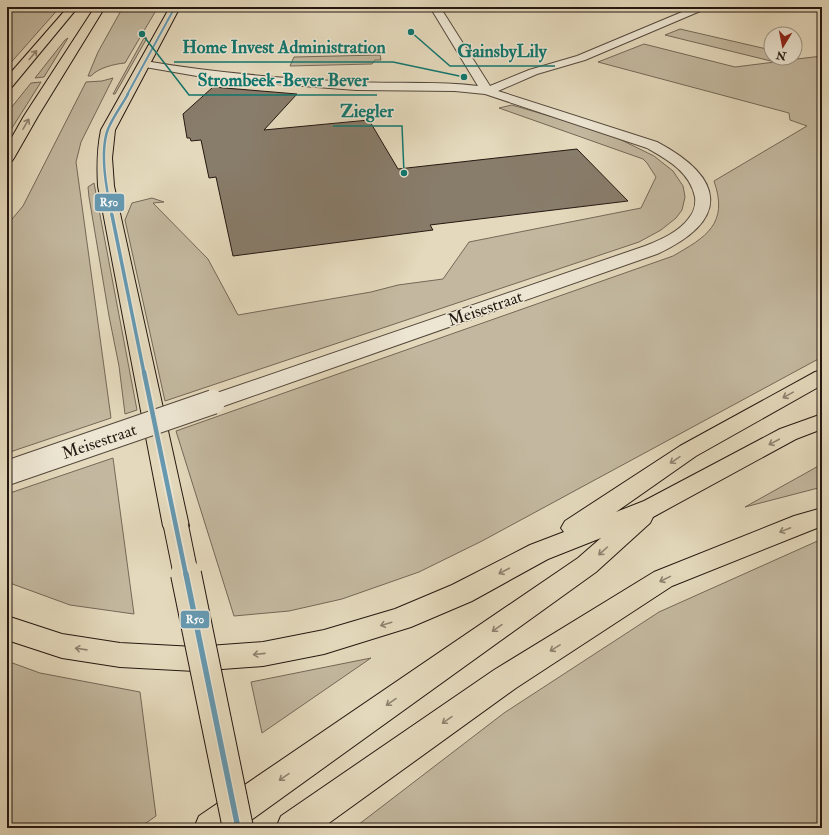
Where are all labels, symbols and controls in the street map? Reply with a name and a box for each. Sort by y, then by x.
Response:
north arrow [763,26,803,66]
callout: Home Invest Administration [174,32,393,62]
text: Home Invest Administration [182,36,386,59]
callout: GainsbyLily [450,36,555,66]
text: GainsbyLily [457,40,548,63]
text: N [774,48,788,63]
one-way arrow [28,50,37,60]
callout: Strombeek-Bever Bever [189,65,377,95]
text: Strombeek-Bever Bever [197,69,369,92]
callout: Ziegler [333,96,402,126]
text: Ziegler [340,100,394,123]
one-way arrow [23,118,31,130]
line badge: R50 [94,193,125,212]
text: R50 [100,196,118,209]
street label: Meisestraat [445,286,526,331]
one-way arrow [782,392,794,400]
street label: Meisestraat [59,419,140,464]
one-way arrow [768,439,780,447]
one-way arrow [670,456,681,464]
one-way arrow [780,527,792,534]
one-way arrow [597,547,608,556]
one-way arrow [498,567,510,575]
one-way arrow [659,576,671,583]
line badge: R50 [180,610,210,629]
text: R50 [186,613,204,626]
one-way arrow [379,621,392,628]
one-way arrow [492,624,503,632]
one-way arrow [550,644,561,652]
one-way arrow [75,645,88,653]
one-way arrow [253,650,266,657]
one-way arrow [386,698,397,706]
one-way arrow [441,716,452,724]
one-way arrow [279,773,290,781]

